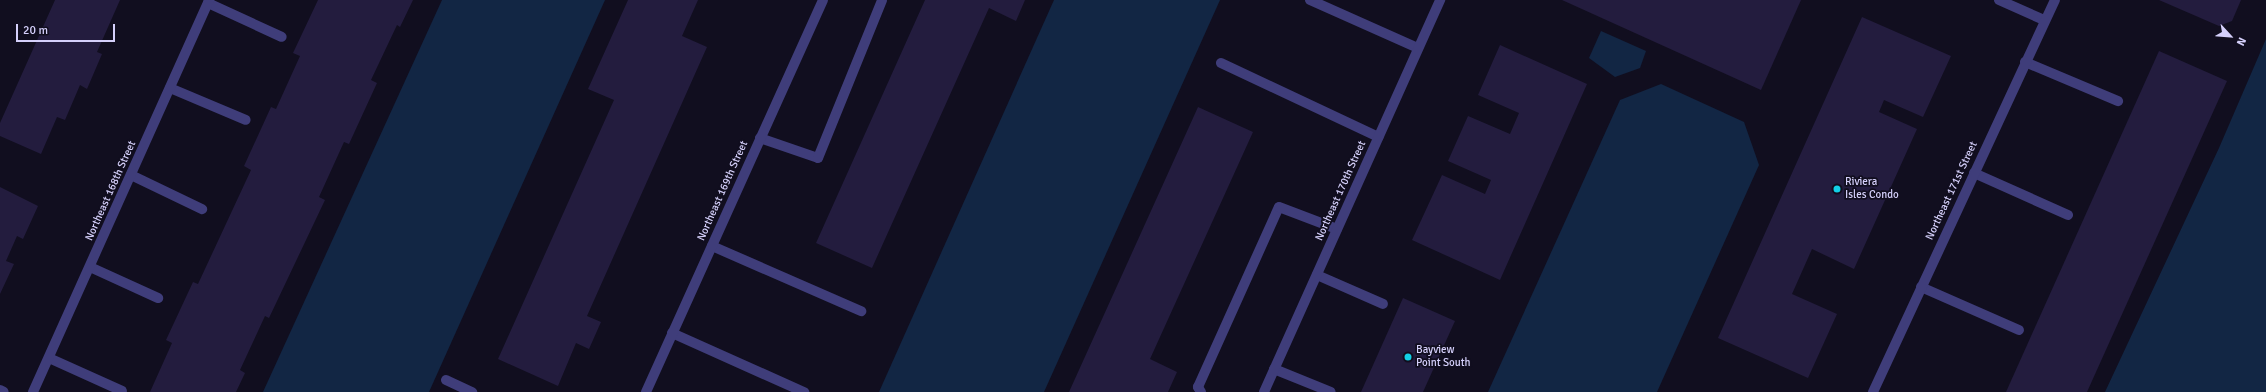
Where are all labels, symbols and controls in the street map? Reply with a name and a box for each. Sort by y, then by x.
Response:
scale bar [18,16,117,42]
north arrow [2210,16,2250,56]
text: 20 m [23,23,48,38]
text: N [2234,35,2249,48]
street label: Northeast 168th Street [83,139,139,243]
street label: Northeast 169th Street [695,139,751,243]
street label: Northeast 170th Street [1313,139,1369,243]
street label: Northeast 171st Street [1923,140,1981,242]
place label: Riviera Isles Condo [1845,176,1899,202]
marker: Riviera Isles Condo [1832,184,1842,194]
place label: Bayview Point South [1416,344,1471,370]
marker: Bayview Point South [1403,352,1413,362]

